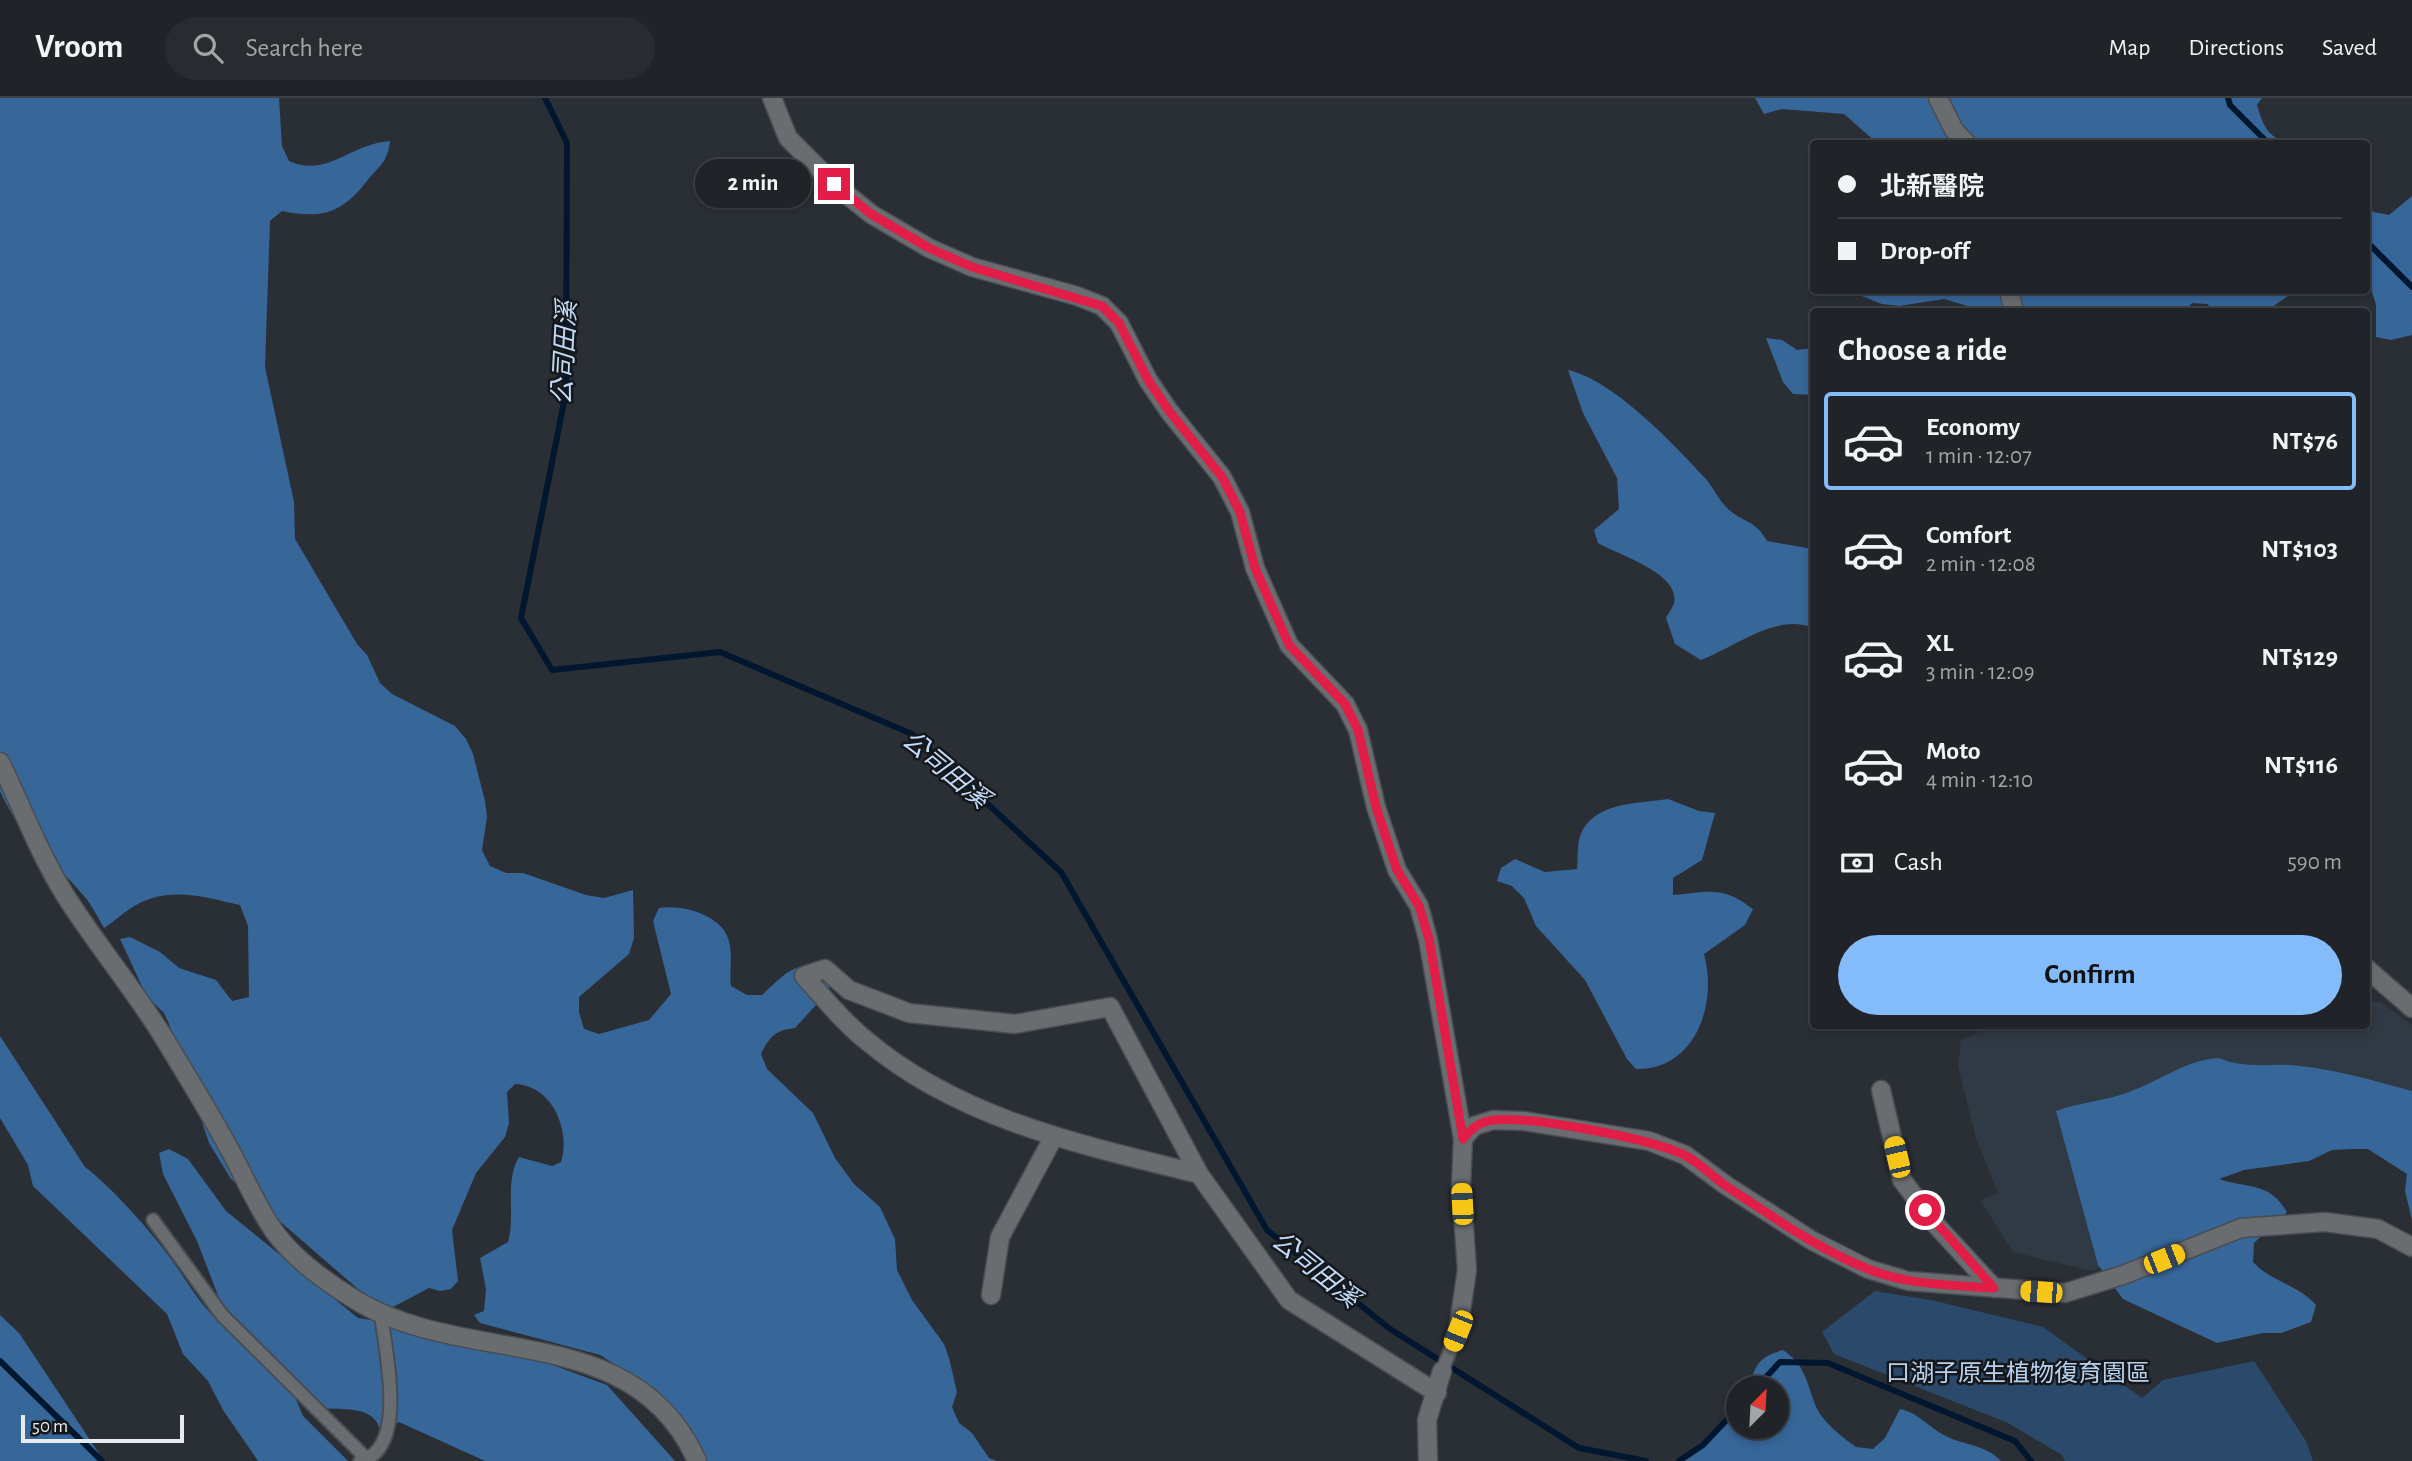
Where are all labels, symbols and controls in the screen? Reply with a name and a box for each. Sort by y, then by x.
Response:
search box [165,17,655,80]
icon: search [189,29,227,67]
text: Vroom [35,31,123,64]
text: Search here [245,35,363,61]
text: Map [2108,36,2150,60]
text: Directions [2188,36,2284,60]
text: Saved [2322,36,2377,60]
callout: 2 min [694,160,810,208]
route end [818,168,850,200]
text: 2 min [727,172,779,195]
text: 北新醫院 [1880,174,1984,200]
text: Drop-off [1880,238,1969,264]
water label: 公司田溪 [548,296,581,406]
text: Choose a ride [1838,334,2007,366]
icon: car [1842,410,1905,473]
text: Economy [1926,414,2020,440]
text: NT$76 [2272,428,2338,454]
text: 1 min · 12:07 [1926,445,2032,468]
icon: car [1842,518,1905,581]
text: Comfort [1926,522,2011,548]
text: NT$103 [2261,536,2338,562]
text: 2 min · 12:08 [1926,553,2036,576]
icon: car [1842,626,1905,689]
text: XL [1926,630,1953,656]
text: NT$129 [2261,644,2338,670]
text: 3 min · 12:09 [1926,661,2035,684]
water label: 公司田溪 [897,726,997,816]
icon: car [1842,734,1905,797]
text: Moto [1926,738,1981,764]
text: NT$116 [2264,752,2338,778]
text: 4 min · 12:10 [1926,769,2033,792]
icon: cash [1838,844,1876,882]
text: Cash [1894,849,1943,875]
text: 590 m [2287,851,2342,874]
button: Confirm [1838,935,2342,1015]
car [1883,1134,1912,1180]
car [1451,1182,1474,1226]
route start [1909,1194,1941,1226]
water label: 公司田溪 [1267,1226,1368,1315]
car [2141,1241,2188,1277]
car [2020,1280,2063,1304]
car [1441,1308,1476,1354]
park label: 口湖子原生植物復育園區 [1886,1360,2150,1386]
north arrow [1726,1376,1788,1438]
map controls [1726,1376,1789,1439]
scale bar [21,1412,184,1444]
text: 50 m [32,1417,68,1436]

